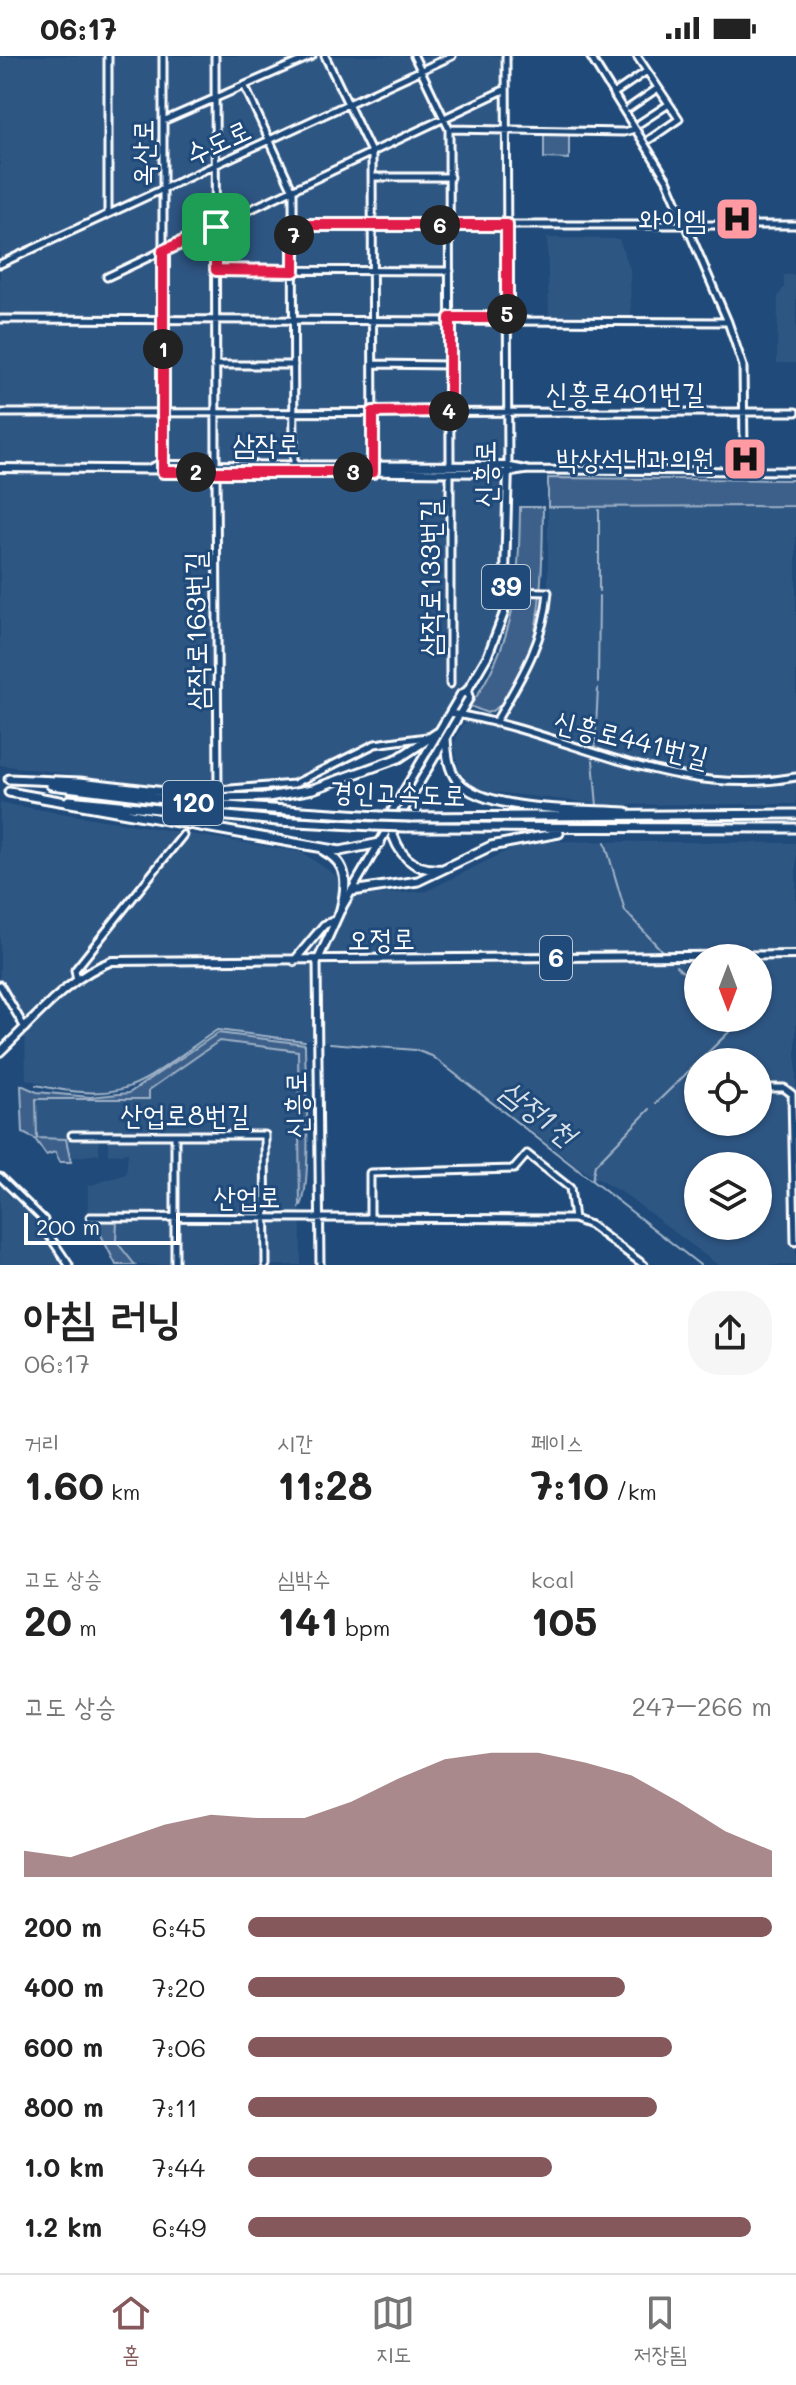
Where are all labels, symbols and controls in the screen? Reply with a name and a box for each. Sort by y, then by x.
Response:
text: 06:17 [40,8,117,48]
street label: 수도로 [179,110,256,172]
street label: 옥산로 [124,119,160,187]
pin [182,193,250,261]
hospital icon: 와이엠 [713,195,761,243]
place label: 와이엠 [638,200,706,236]
icon: arrive [194,205,238,249]
pin: 6 [420,205,460,245]
text: 6 [433,210,447,239]
pin: 7 [274,215,314,255]
text: 7 [288,220,300,249]
pin: 5 [487,294,527,334]
text: 5 [501,299,513,328]
pin: 1 [143,329,183,369]
text: 1 [158,334,168,363]
street label: 신흥로401번길 [546,374,704,410]
pin: 4 [429,391,469,431]
text: 4 [442,396,456,425]
street label: 삼작로 [232,425,300,461]
hospital icon: 박상석내과의원 [721,435,769,483]
street label: 신흥로 [466,440,502,508]
place label: 박상석내과의원 [556,440,714,476]
pin: 2 [176,452,216,492]
pin: 3 [333,452,373,492]
text: 2 [190,457,202,486]
text: 3 [346,457,360,486]
street label: 삼작로133번길 [411,499,447,657]
street label: 삼작로163번길 [176,551,214,711]
road number: 39 [482,565,530,609]
street label: 신흥로441번길 [550,701,712,775]
street label: 경인고속도로 [330,772,466,812]
road number: 120 [163,781,223,825]
street label: 오정로 [347,919,415,957]
road number: 6 [540,936,572,980]
north arrow [684,944,772,1032]
map controls [684,944,772,1240]
button: locate [684,1048,772,1136]
water label: 삼정1천 [493,1069,588,1155]
street label: 신흥로 [276,1071,314,1139]
street label: 산업로8번길 [120,1096,250,1132]
button: layers [684,1152,772,1240]
street label: 산업로 [213,1178,281,1214]
scale bar [24,1209,180,1245]
text: 200 m [36,1212,100,1241]
text: 아침 러닝 [24,1287,181,1344]
button: share [688,1291,772,1375]
text: 06:17 [24,1346,90,1380]
text: 거리 [24,1428,59,1457]
text: 시간 [277,1428,313,1457]
text: 페이스 [531,1428,584,1457]
text: 1.60 [24,1458,104,1510]
text: 11:28 [277,1458,373,1510]
text: 7:10 [531,1458,609,1510]
text: km [104,1477,140,1506]
text: /km [609,1477,657,1506]
text: 고도 상승 [24,1564,102,1593]
text: 심박수 [277,1564,330,1593]
text: kcal [531,1565,575,1594]
text: 20 [24,1594,72,1646]
text: 141 [277,1594,338,1646]
text: 105 [531,1594,597,1646]
text: m [72,1613,97,1642]
text: bpm [338,1613,390,1642]
text: 고도 상승 [24,1689,116,1723]
text: 247–266 m [632,1689,772,1723]
text: 200 m [24,1910,102,1944]
text: 6:45 [152,1910,206,1944]
text: 400 m [24,1970,104,2004]
text: 7:20 [152,1970,205,2004]
text: 600 m [24,2030,103,2064]
text: 7:06 [152,2030,206,2064]
text: 800 m [24,2090,104,2124]
text: 7:11 [152,2090,198,2124]
text: 1.0 km [24,2150,104,2184]
text: 7:44 [152,2150,205,2184]
text: 1.2 km [24,2210,102,2244]
text: 6:49 [152,2210,206,2244]
tab: 홈 [109,2291,153,2369]
tab: 지도 [371,2291,415,2369]
tab: 저장됨 [634,2291,687,2369]

